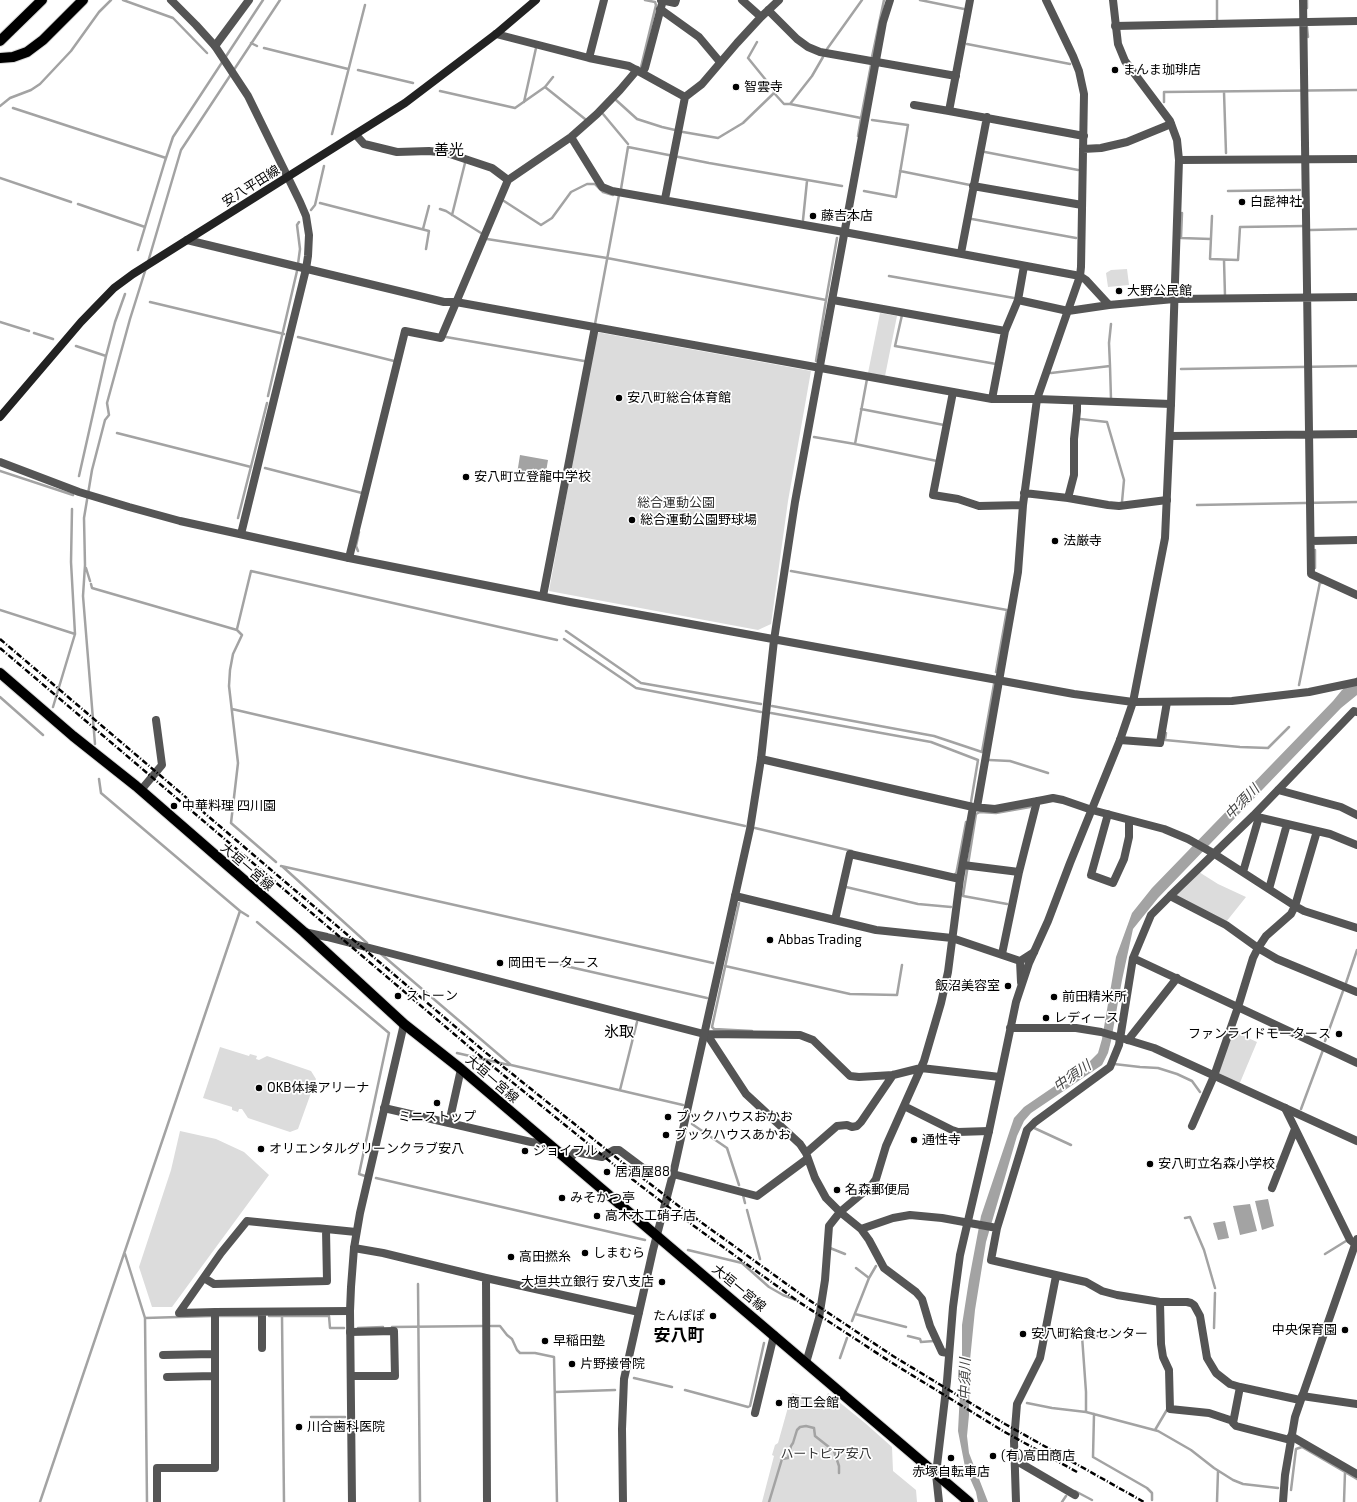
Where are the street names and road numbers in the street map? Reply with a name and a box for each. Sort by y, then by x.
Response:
street label: 安八平田線 [219,162,283,210]
street label: 大垣一宮線 [217,840,277,894]
street label: 大垣一宮線 [462,1052,522,1106]
street label: 大垣一宮線 [709,1261,769,1315]

